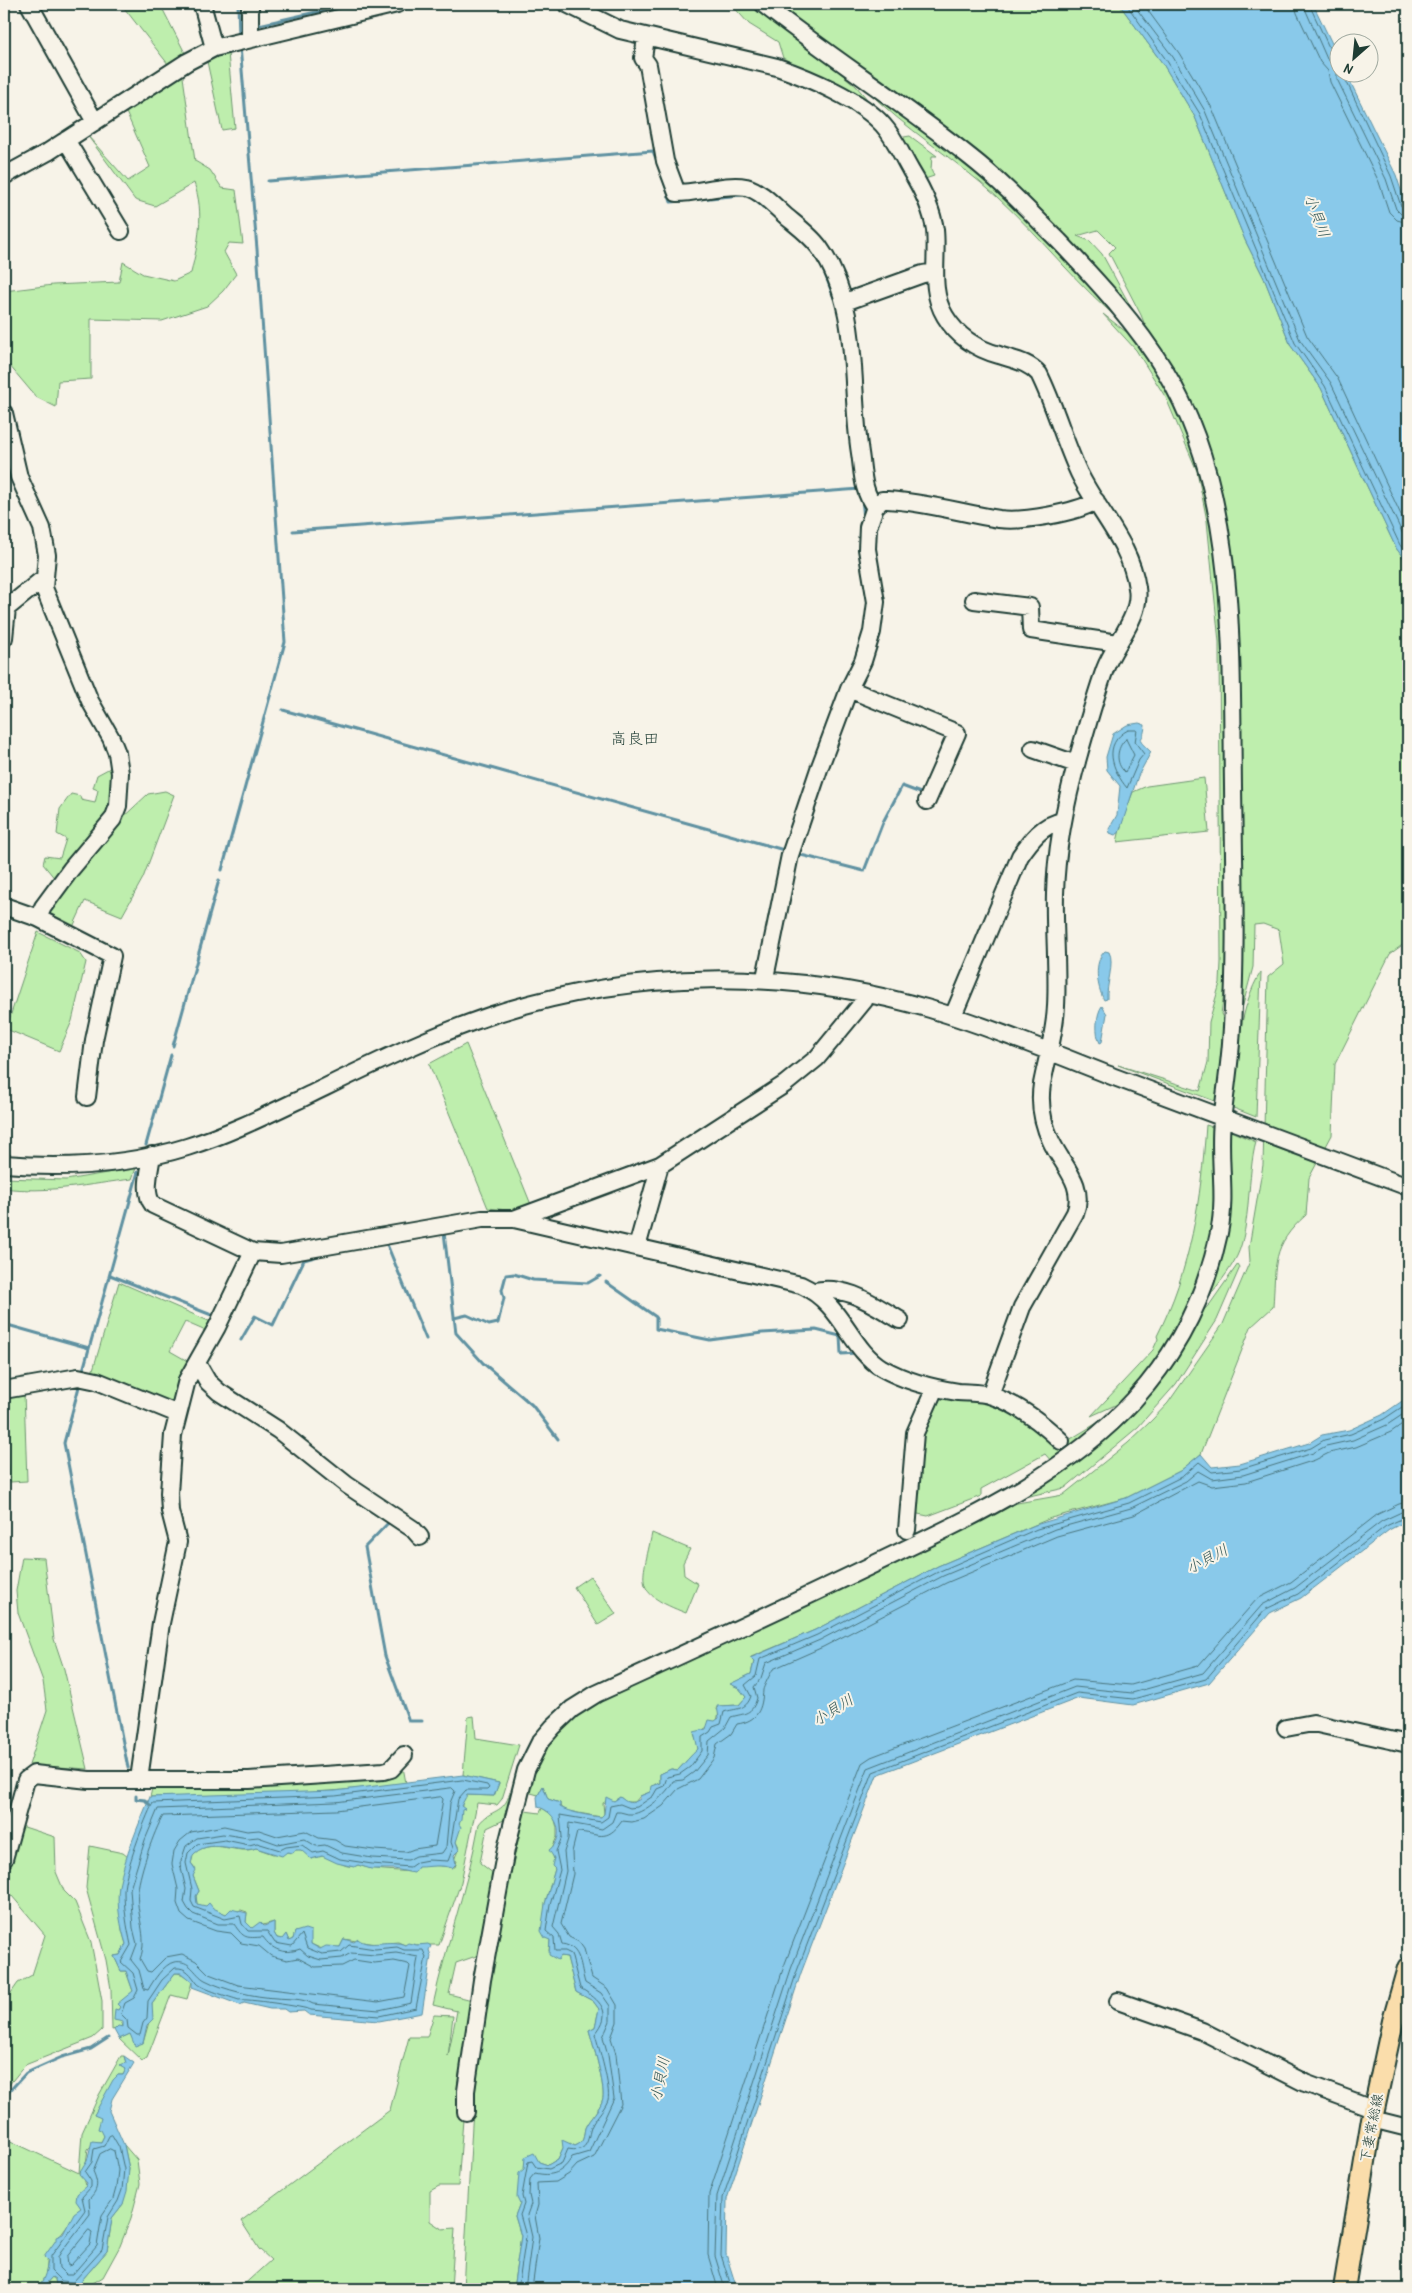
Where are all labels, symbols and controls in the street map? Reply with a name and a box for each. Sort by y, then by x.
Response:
north arrow [1330,32,1380,82]
text: N [1340,60,1356,80]
water label: 小貝川 [1300,191,1335,241]
district label: 高良田 [611,727,659,749]
water label: 小貝川 [1182,1539,1232,1578]
water label: 小貝川 [808,1689,857,1730]
water label: 小貝川 [645,2055,674,2103]
street label: 下妻常総線 [1355,2092,1387,2164]

